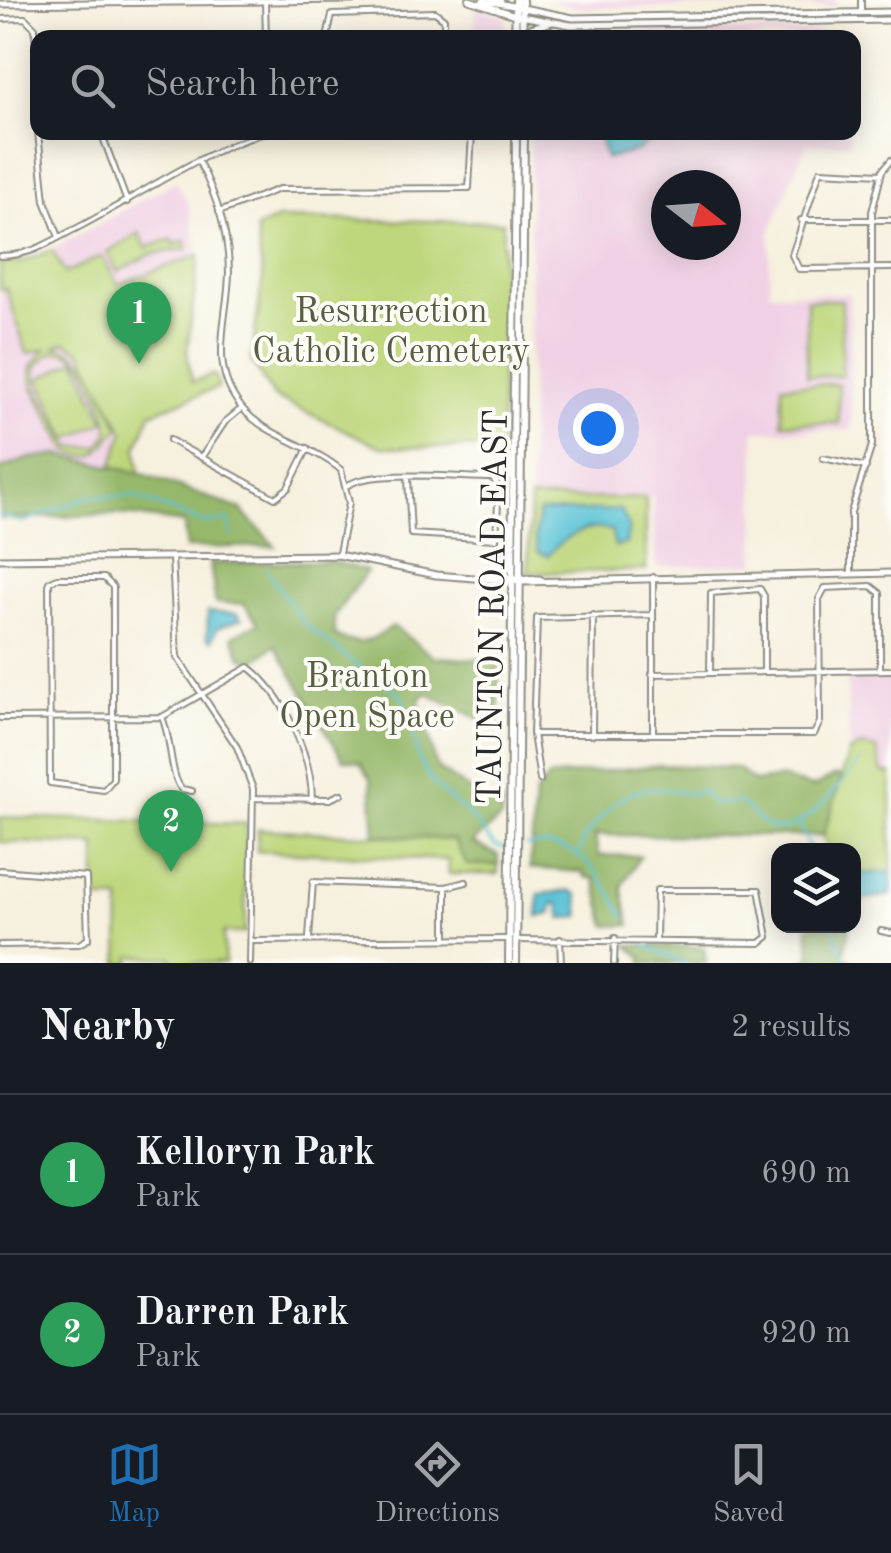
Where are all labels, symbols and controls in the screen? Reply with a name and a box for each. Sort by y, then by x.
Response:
search box [30,30,861,140]
icon: search [65,58,120,113]
text: Search here [145,66,340,104]
north arrow [651,170,741,260]
pin: 1 [106,282,172,364]
park label: Resurrection Catholic Cemetery [252,295,530,370]
your location [573,403,624,454]
street label: TAUNTON ROAD EAST [473,409,515,805]
park label: Branton Open Space [279,660,455,735]
pin: 2 [138,790,204,872]
map controls [771,843,861,933]
button: layers [771,843,861,933]
text: Nearby [40,1007,176,1049]
text: 2 results [731,1012,851,1044]
text: Kelloryn Park [135,1135,375,1173]
text: 1 [63,1158,82,1190]
text: 690 m [761,1158,851,1190]
text: Park [135,1182,201,1214]
text: Darren Park [135,1295,349,1333]
text: 2 [63,1318,82,1350]
text: 920 m [761,1318,851,1350]
text: Park [135,1342,201,1374]
tab: Map [107,1437,162,1532]
tab: Directions [375,1437,500,1532]
tab: Saved [713,1437,784,1532]

